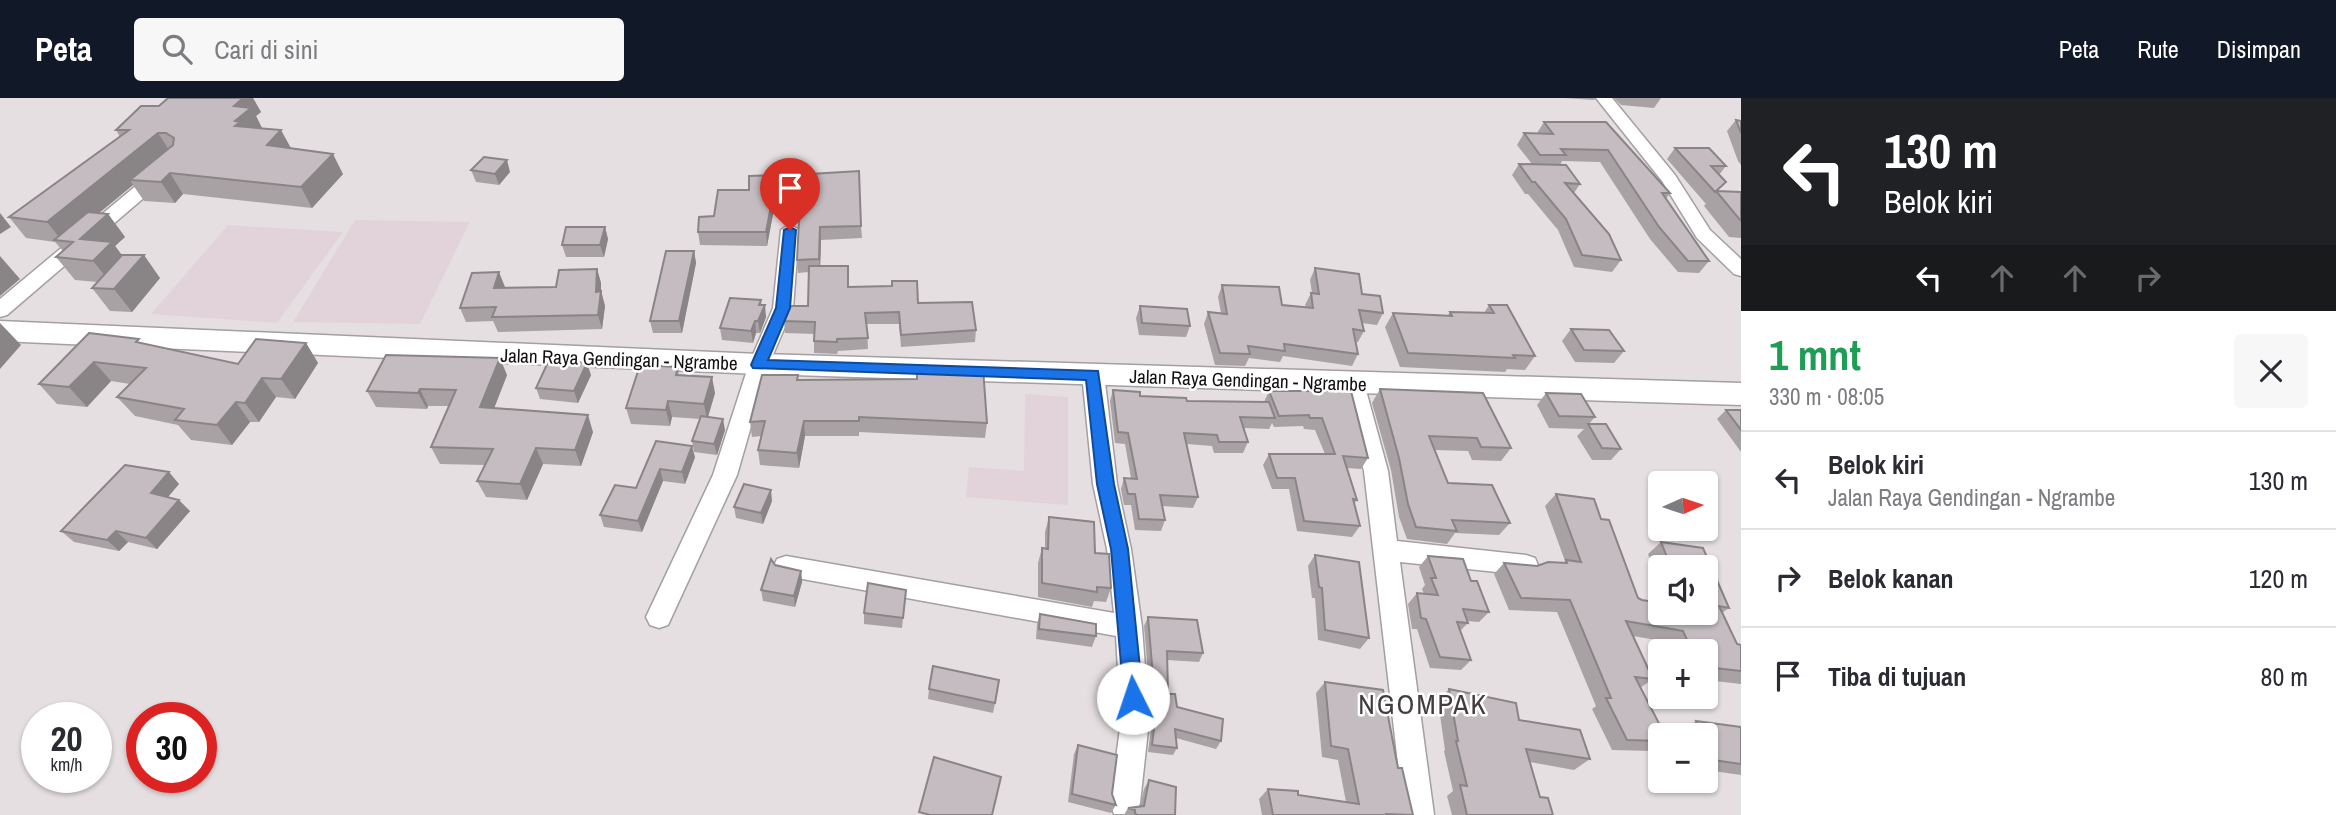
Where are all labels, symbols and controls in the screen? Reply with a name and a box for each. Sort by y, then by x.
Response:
search box [134,18,624,81]
text: Peta [35,27,92,71]
icon: search [158,30,196,68]
text: Cari di sini [214,32,318,67]
text: Peta [2059,33,2099,65]
text: Rute [2137,33,2179,65]
text: Disimpan [2217,33,2301,65]
text: 130 m [1884,117,1998,183]
icon: left [1769,126,1860,217]
pin [760,158,820,230]
icon: arrive [771,169,809,207]
text: Belok kiri [1884,180,1993,223]
icon: left [1910,259,1948,297]
icon: ahead [1983,259,2021,297]
icon: ahead [2056,259,2094,297]
icon: right [2129,259,2167,297]
text: 1 mnt [1769,327,1861,383]
button: close [2234,334,2308,408]
street label: Jalan Raya Gendingan - Ngrambe [500,342,738,376]
street label: Jalan Raya Gendingan - Ngrambe [1129,363,1367,397]
text: 330 m · 08:05 [1769,381,1884,412]
text: Belok kiri [1828,447,1924,482]
icon: left [1769,461,1807,499]
text: 130 m [2249,463,2308,498]
north arrow [1648,471,1718,541]
map controls [1648,471,1718,793]
text: Jalan Raya Gendingan - Ngrambe [1828,482,2115,513]
button: sound [1648,555,1718,625]
icon: right [1769,559,1807,597]
text: Belok kanan [1828,561,1954,596]
text: 120 m [2249,561,2308,596]
button: + [1648,639,1718,709]
icon: arrive [1769,657,1807,695]
text: Tiba di tujuan [1828,659,1966,694]
text: 80 m [2261,659,2308,694]
position arrow [1096,661,1170,735]
district label: NGOMPAK [1358,685,1488,723]
speed limit sign: 30 [126,702,217,793]
text: 20 [51,715,82,762]
button: − [1648,723,1718,793]
text: km/h [51,752,83,777]

